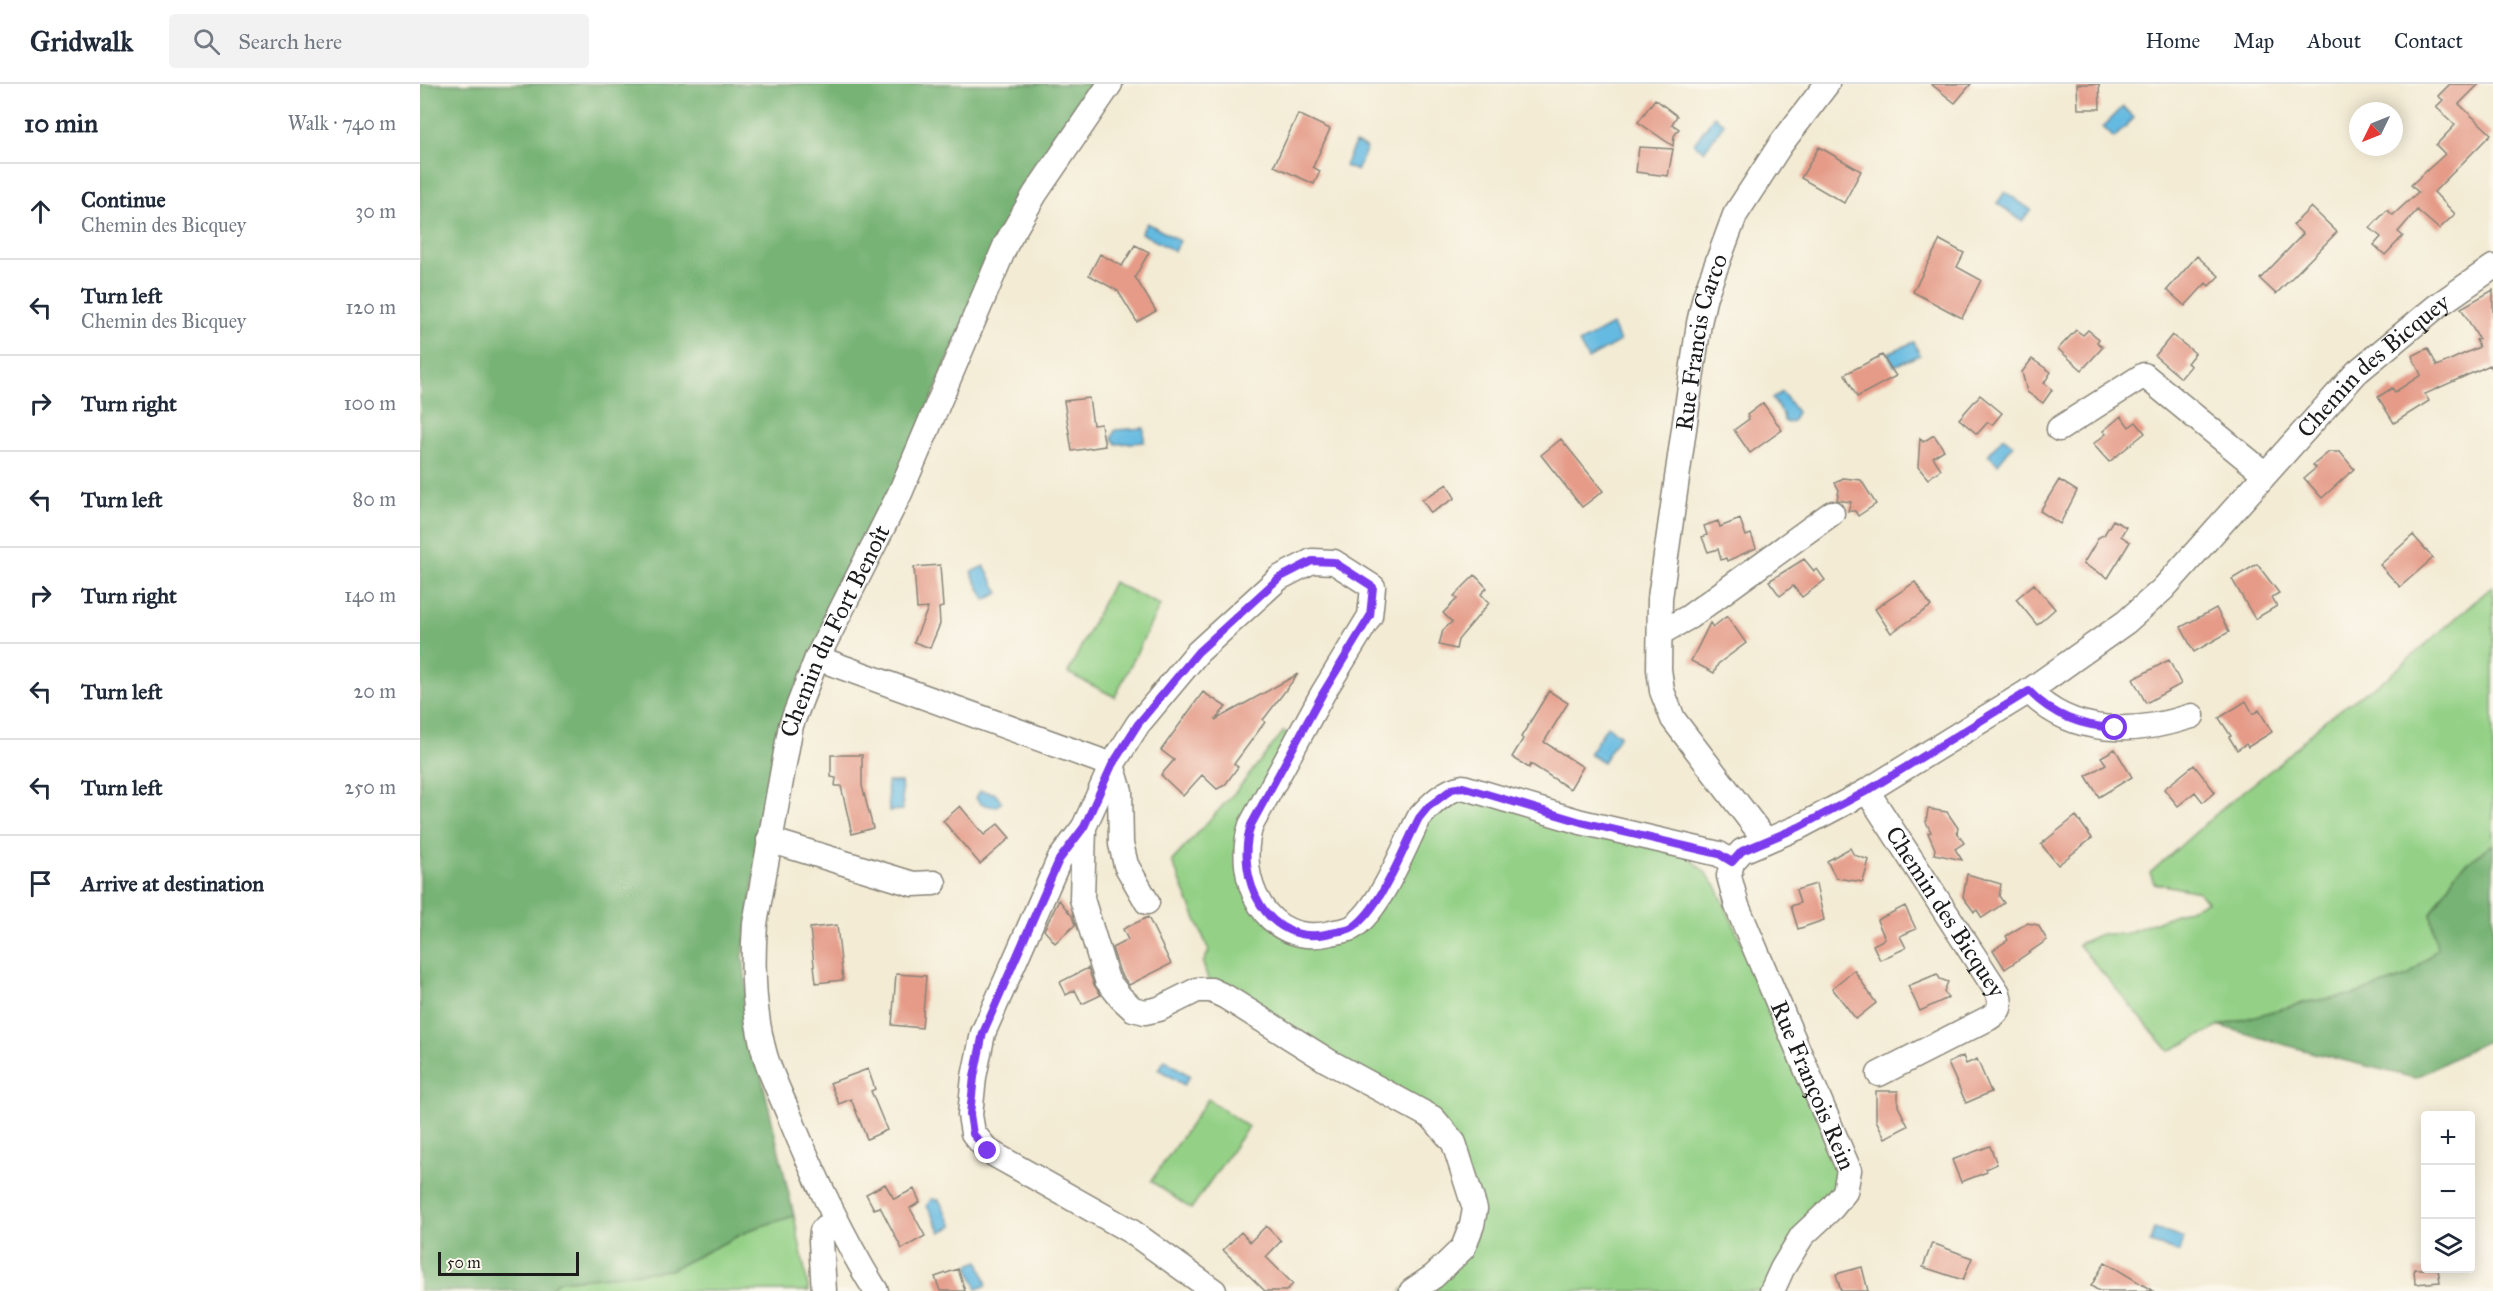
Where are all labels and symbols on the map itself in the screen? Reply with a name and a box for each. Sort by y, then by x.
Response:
north arrow [2349,102,2403,156]
street label: Rue Francis Carco [1669,249,1734,433]
street label: Chemin des Bicquey [2291,287,2456,444]
street label: Chemin du Fort Benoît [774,519,897,739]
route start [2101,714,2127,740]
street label: Chemin des Bicquey [1879,820,2012,1004]
street label: Rue François Rein [1764,996,1862,1174]
route end [974,1137,1000,1163]
scale bar [438,1249,579,1276]

